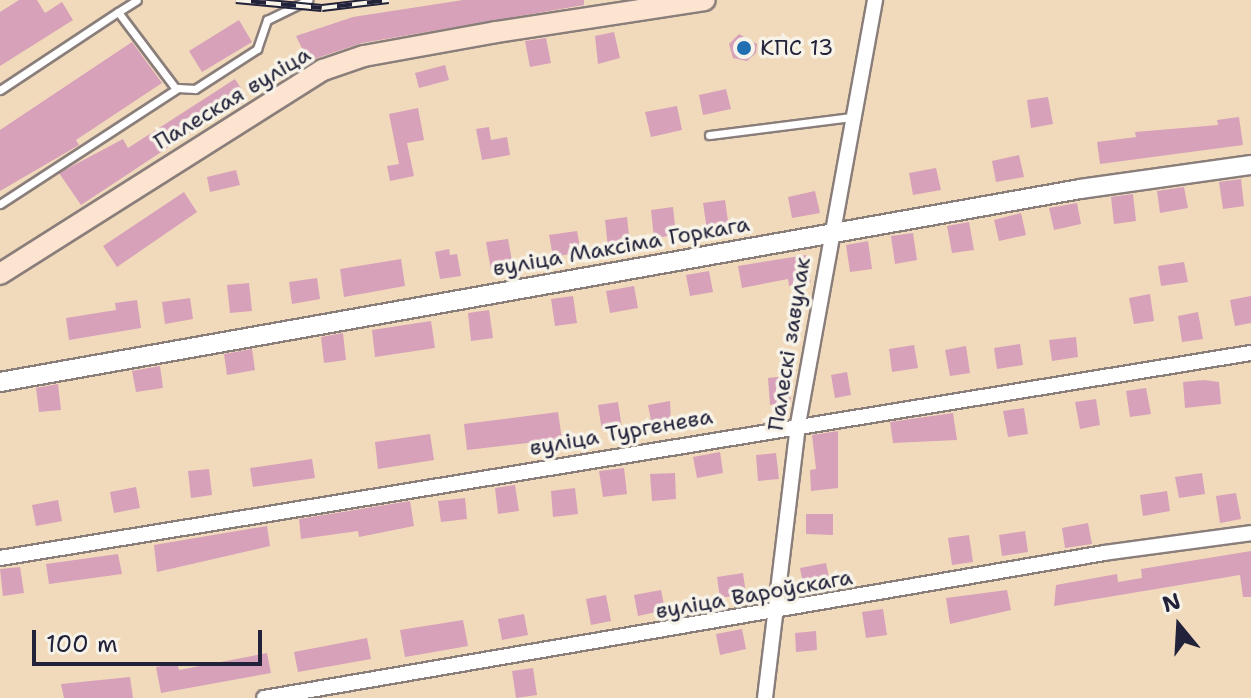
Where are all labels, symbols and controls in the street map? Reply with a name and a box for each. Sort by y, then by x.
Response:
place label: КПС 13 [760,35,833,61]
marker: КПС 13 [735,39,753,57]
street label: Палеская вуліца [149,41,315,155]
street label: вуліца Максіма Горкага [491,210,751,282]
street label: Палескі завулак [762,255,816,433]
street label: вуліца Тургенева [527,403,715,461]
street label: вуліца Вароўскага [653,564,855,624]
north arrow [1139,586,1219,666]
text: N [1159,586,1184,619]
scale bar [36,614,266,664]
text: 100 m [46,628,118,660]

